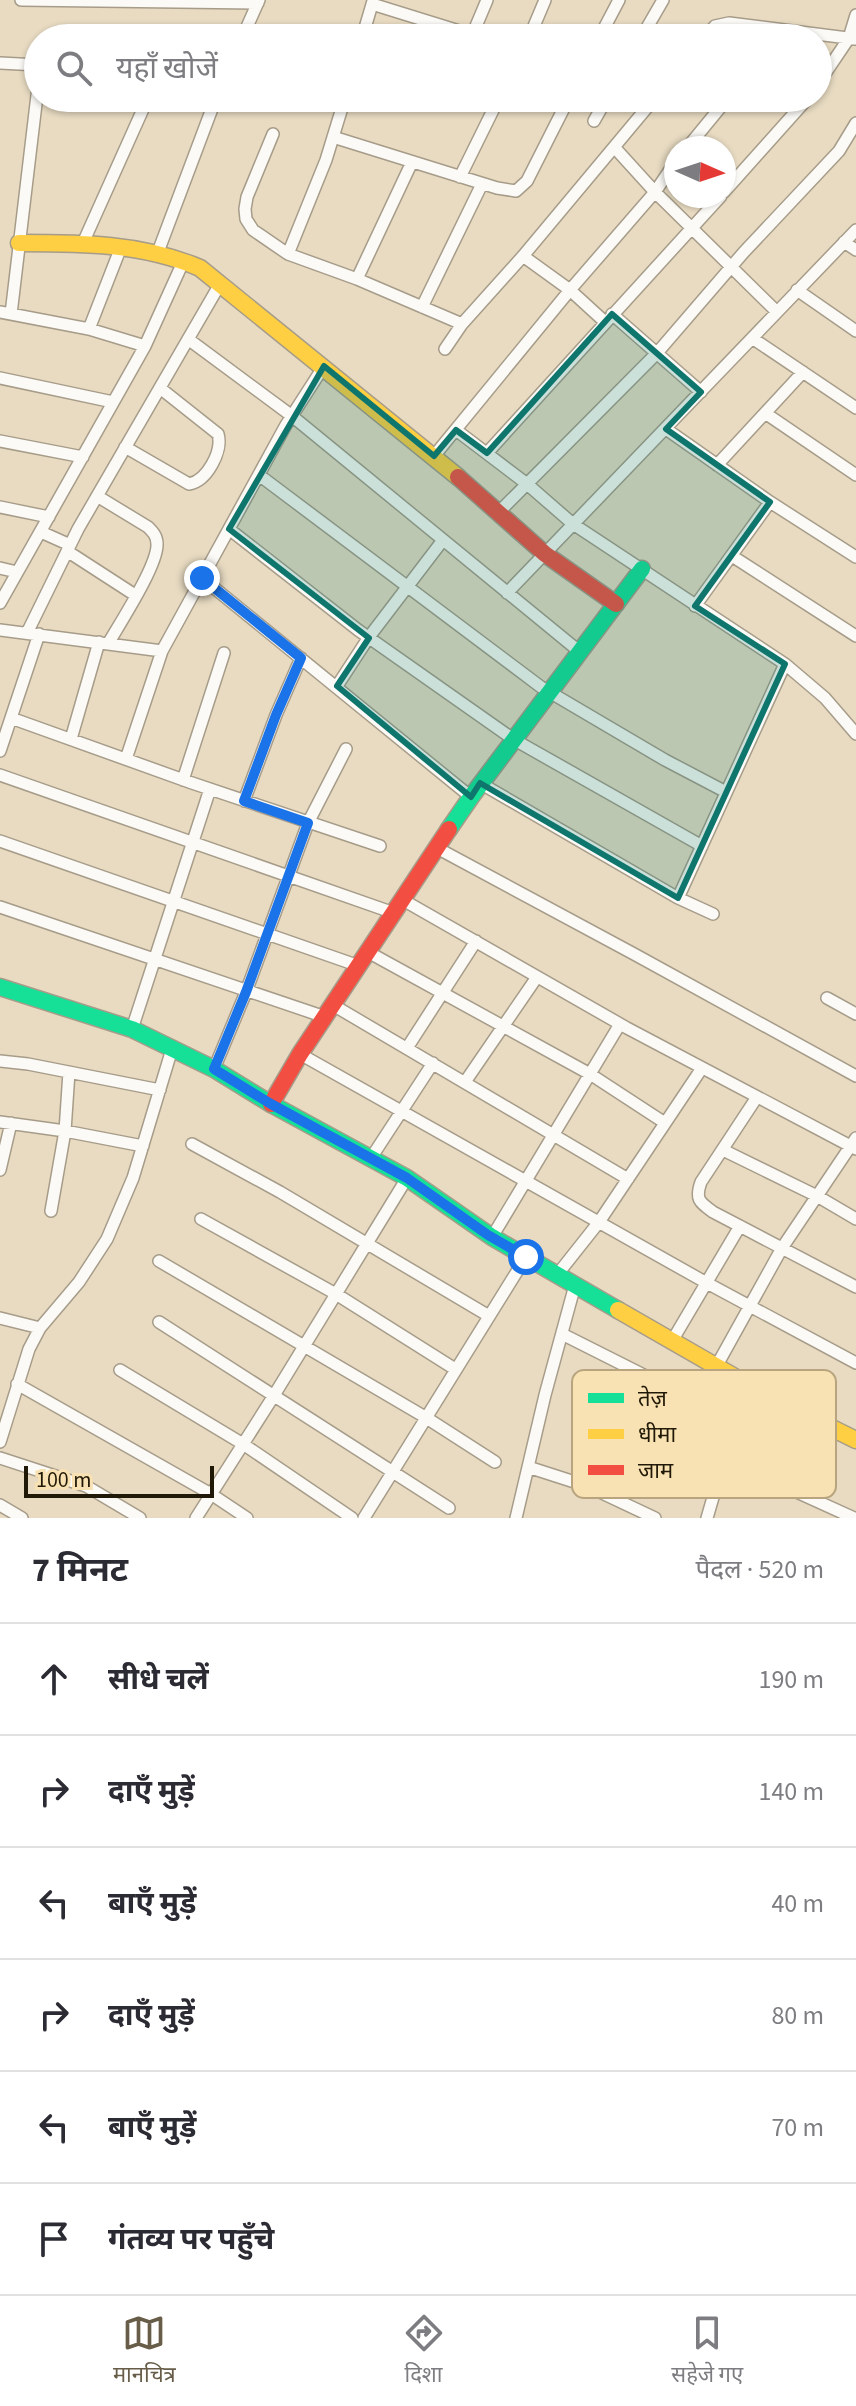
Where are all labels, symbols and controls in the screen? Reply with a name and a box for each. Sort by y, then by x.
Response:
search box [24,24,832,112]
icon: search [52,46,96,90]
text: यहाँ खोजें [116,47,218,90]
north arrow [664,136,736,208]
route end [184,560,220,596]
route start [508,1239,544,1275]
legend [572,1370,836,1498]
text: तेज़ [638,1383,668,1415]
text: धीमा [638,1419,676,1451]
text: जाम [638,1455,674,1487]
scale bar [24,1462,214,1498]
text: 100 m [36,1464,91,1496]
text: 7 मिनट [32,1546,128,1595]
text: पैदल · 520 m [695,1551,824,1588]
icon: ahead [32,1657,76,1701]
text: सीधे चलें [108,1658,209,1701]
text: 190 m [758,1661,824,1698]
icon: right [32,1769,76,1813]
text: दाएँ मुड़ें [108,1770,195,1813]
text: 140 m [758,1773,824,1810]
icon: left [32,1881,76,1925]
text: बाएँ मुड़ें [108,1882,196,1925]
text: 40 m [771,1885,824,1922]
icon: right [32,1993,76,2037]
text: दाएँ मुड़ें [108,1994,195,2037]
text: 80 m [771,1997,824,2034]
icon: left [32,2105,76,2149]
text: बाएँ मुड़ें [108,2106,196,2149]
text: 70 m [771,2109,824,2146]
icon: arrive [32,2217,76,2261]
text: गंतव्य पर पहुँचे [108,2218,274,2261]
tab: मानचित्र [113,2311,176,2391]
tab: दिशा [402,2311,446,2391]
tab: सहेजे गए [671,2311,743,2391]

